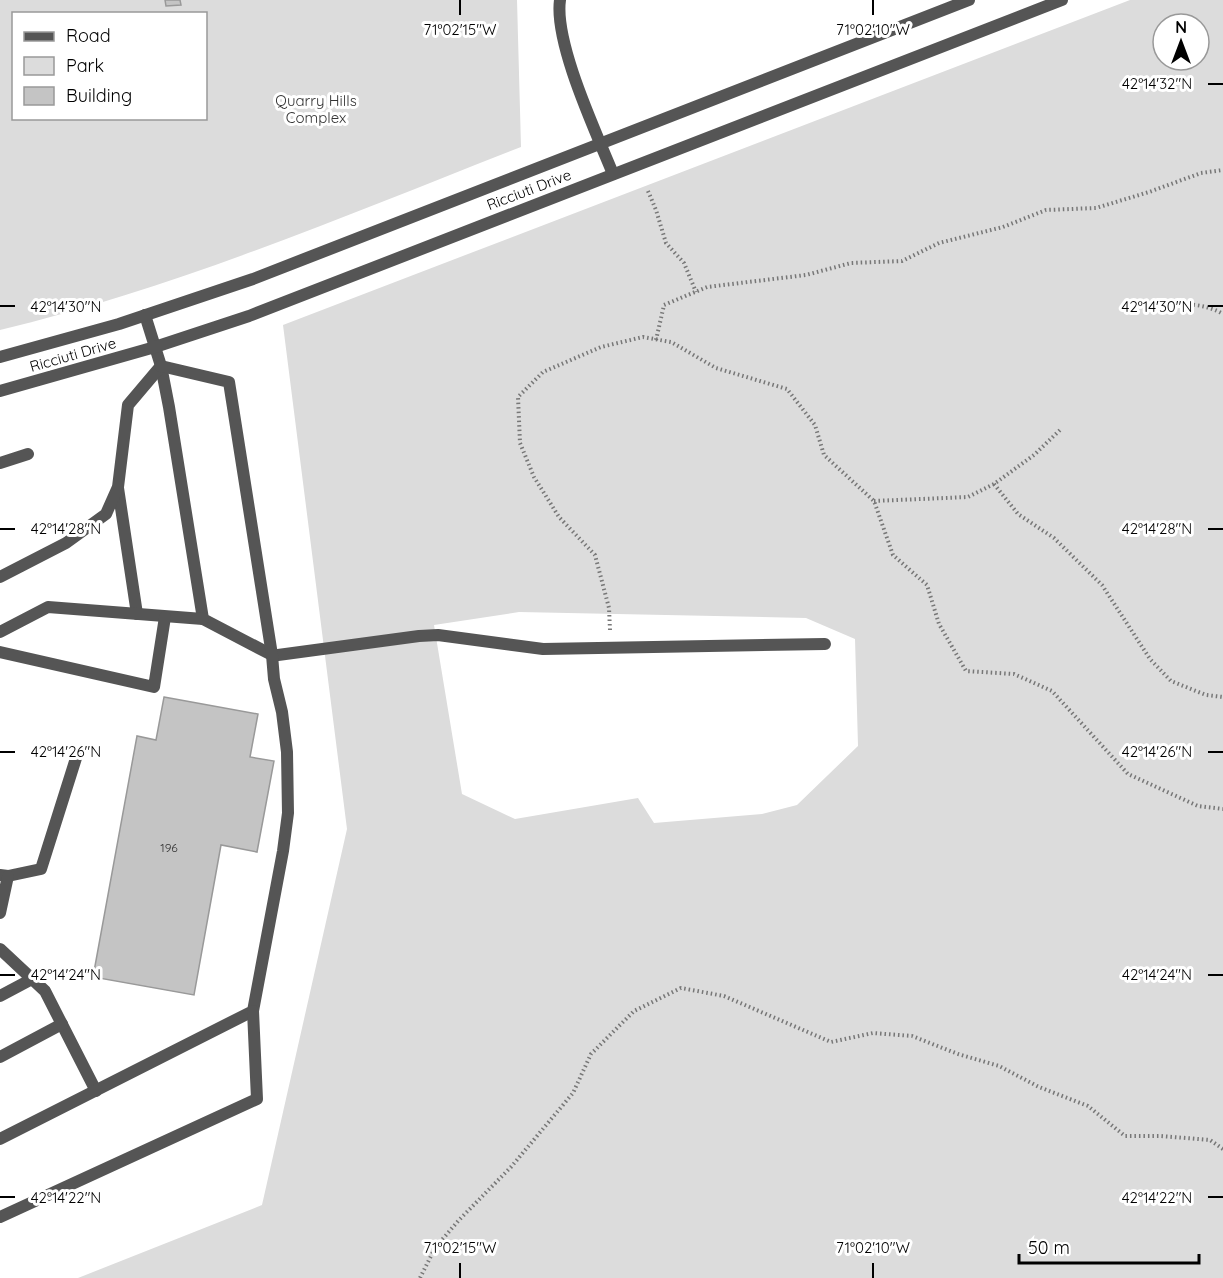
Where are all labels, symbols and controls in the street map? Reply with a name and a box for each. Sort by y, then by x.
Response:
legend [12,12,207,120]
north arrow [1151,12,1211,72]
text: N [1175,17,1187,37]
text: 71°02'15"W [423,20,497,39]
text: 71°02'10"W [836,20,910,39]
text: Road [66,24,111,47]
text: Park [66,54,104,77]
text: 42°14'32"N [1122,74,1192,93]
text: Building [66,84,132,107]
park label: Quarry Hills Complex [275,91,357,127]
street label: Ricciuti Drive [484,165,574,214]
text: 42°14'30"N [31,297,101,316]
text: 42°14'30"N [1122,297,1192,316]
street label: Ricciuti Drive [27,333,118,376]
text: 42°14'28"N [31,519,101,538]
text: 42°14'28"N [1122,519,1192,538]
text: 42°14'26"N [31,742,101,761]
text: 42°14'26"N [1122,742,1192,761]
house number: 196 [160,840,178,855]
text: 42°14'24"N [31,965,101,984]
text: 42°14'24"N [1122,965,1192,984]
text: 42°14'22"N [31,1188,101,1207]
text: 42°14'22"N [1122,1188,1192,1207]
scale bar [1019,1227,1199,1265]
text: 50 m [1028,1236,1070,1259]
text: 71°02'15"W [423,1238,497,1257]
text: 71°02'10"W [836,1238,910,1257]

